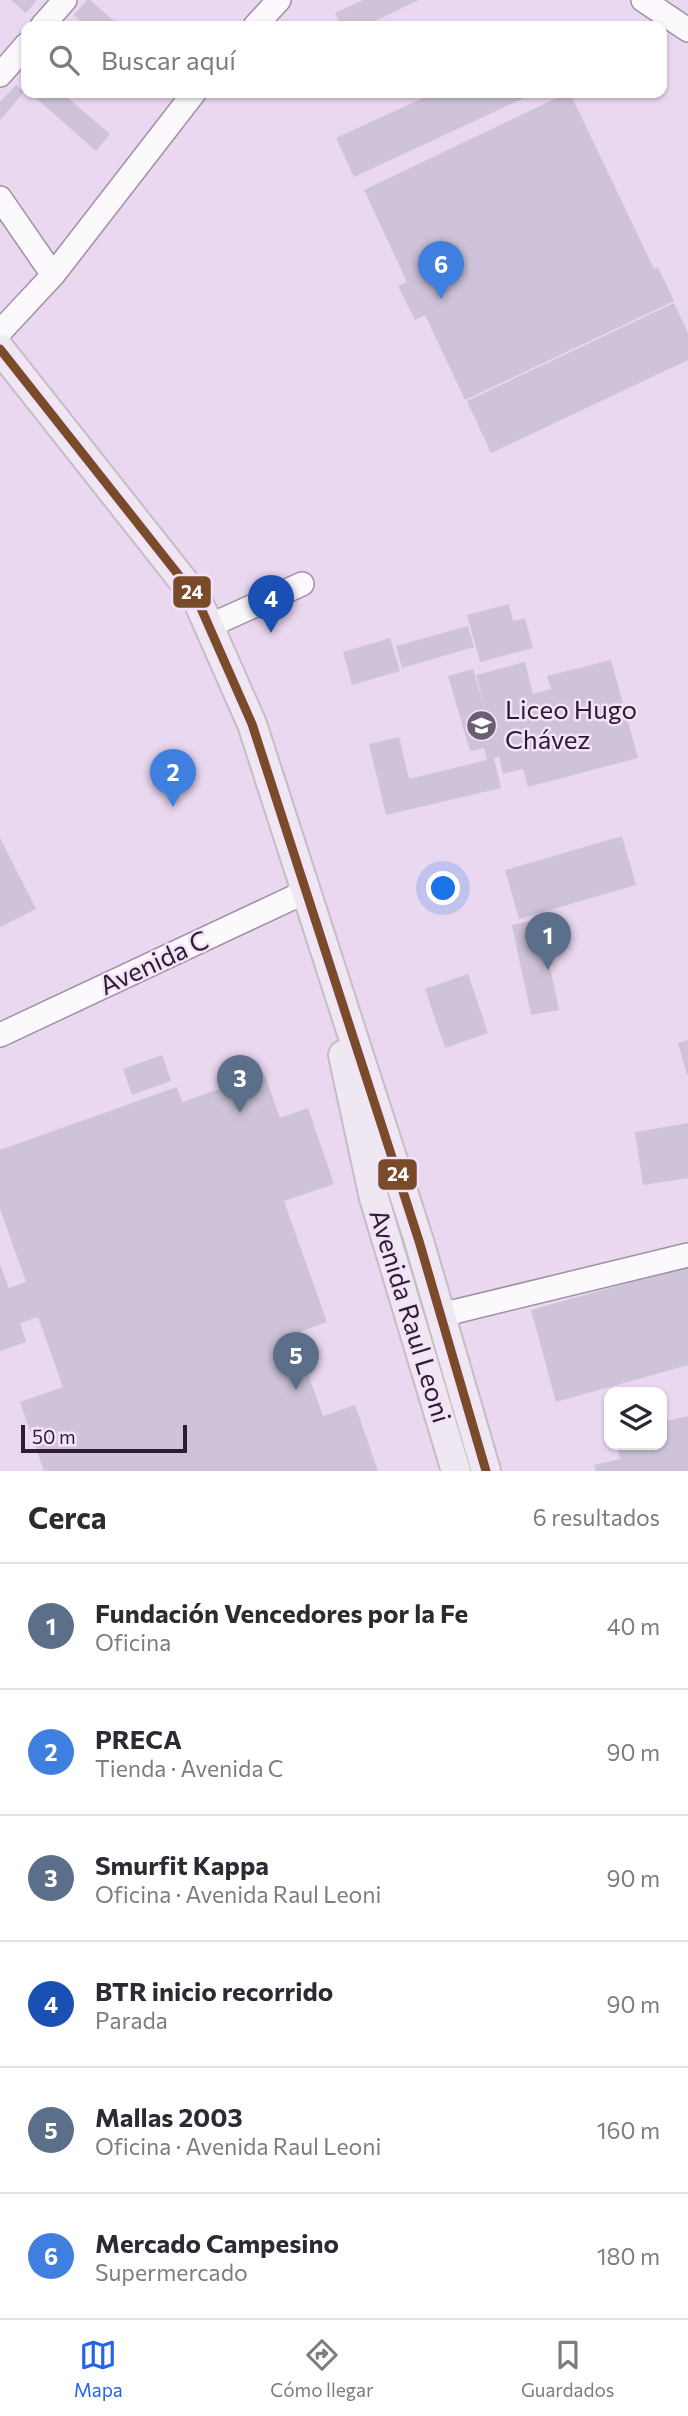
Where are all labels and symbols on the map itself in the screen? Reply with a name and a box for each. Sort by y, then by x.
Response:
pin: 6 [418,241,464,299]
line badge: 24 [172,575,212,609]
pin: 4 [248,575,294,633]
text: 24 [181,580,203,603]
place label: Liceo Hugo Chávez [505,693,637,754]
school or university icon: Liceo Hugo Chávez [465,708,499,742]
pin: 2 [150,749,196,807]
your location [426,871,460,905]
pin: 1 [525,912,571,970]
street label: Avenida C [94,923,213,1000]
pin: 3 [217,1055,263,1113]
line badge: 24 [377,1158,418,1191]
text: 24 [387,1162,409,1185]
street label: Avenida Raul Leoni [364,1205,459,1426]
pin: 5 [273,1332,319,1390]
scale bar [21,1422,187,1454]

